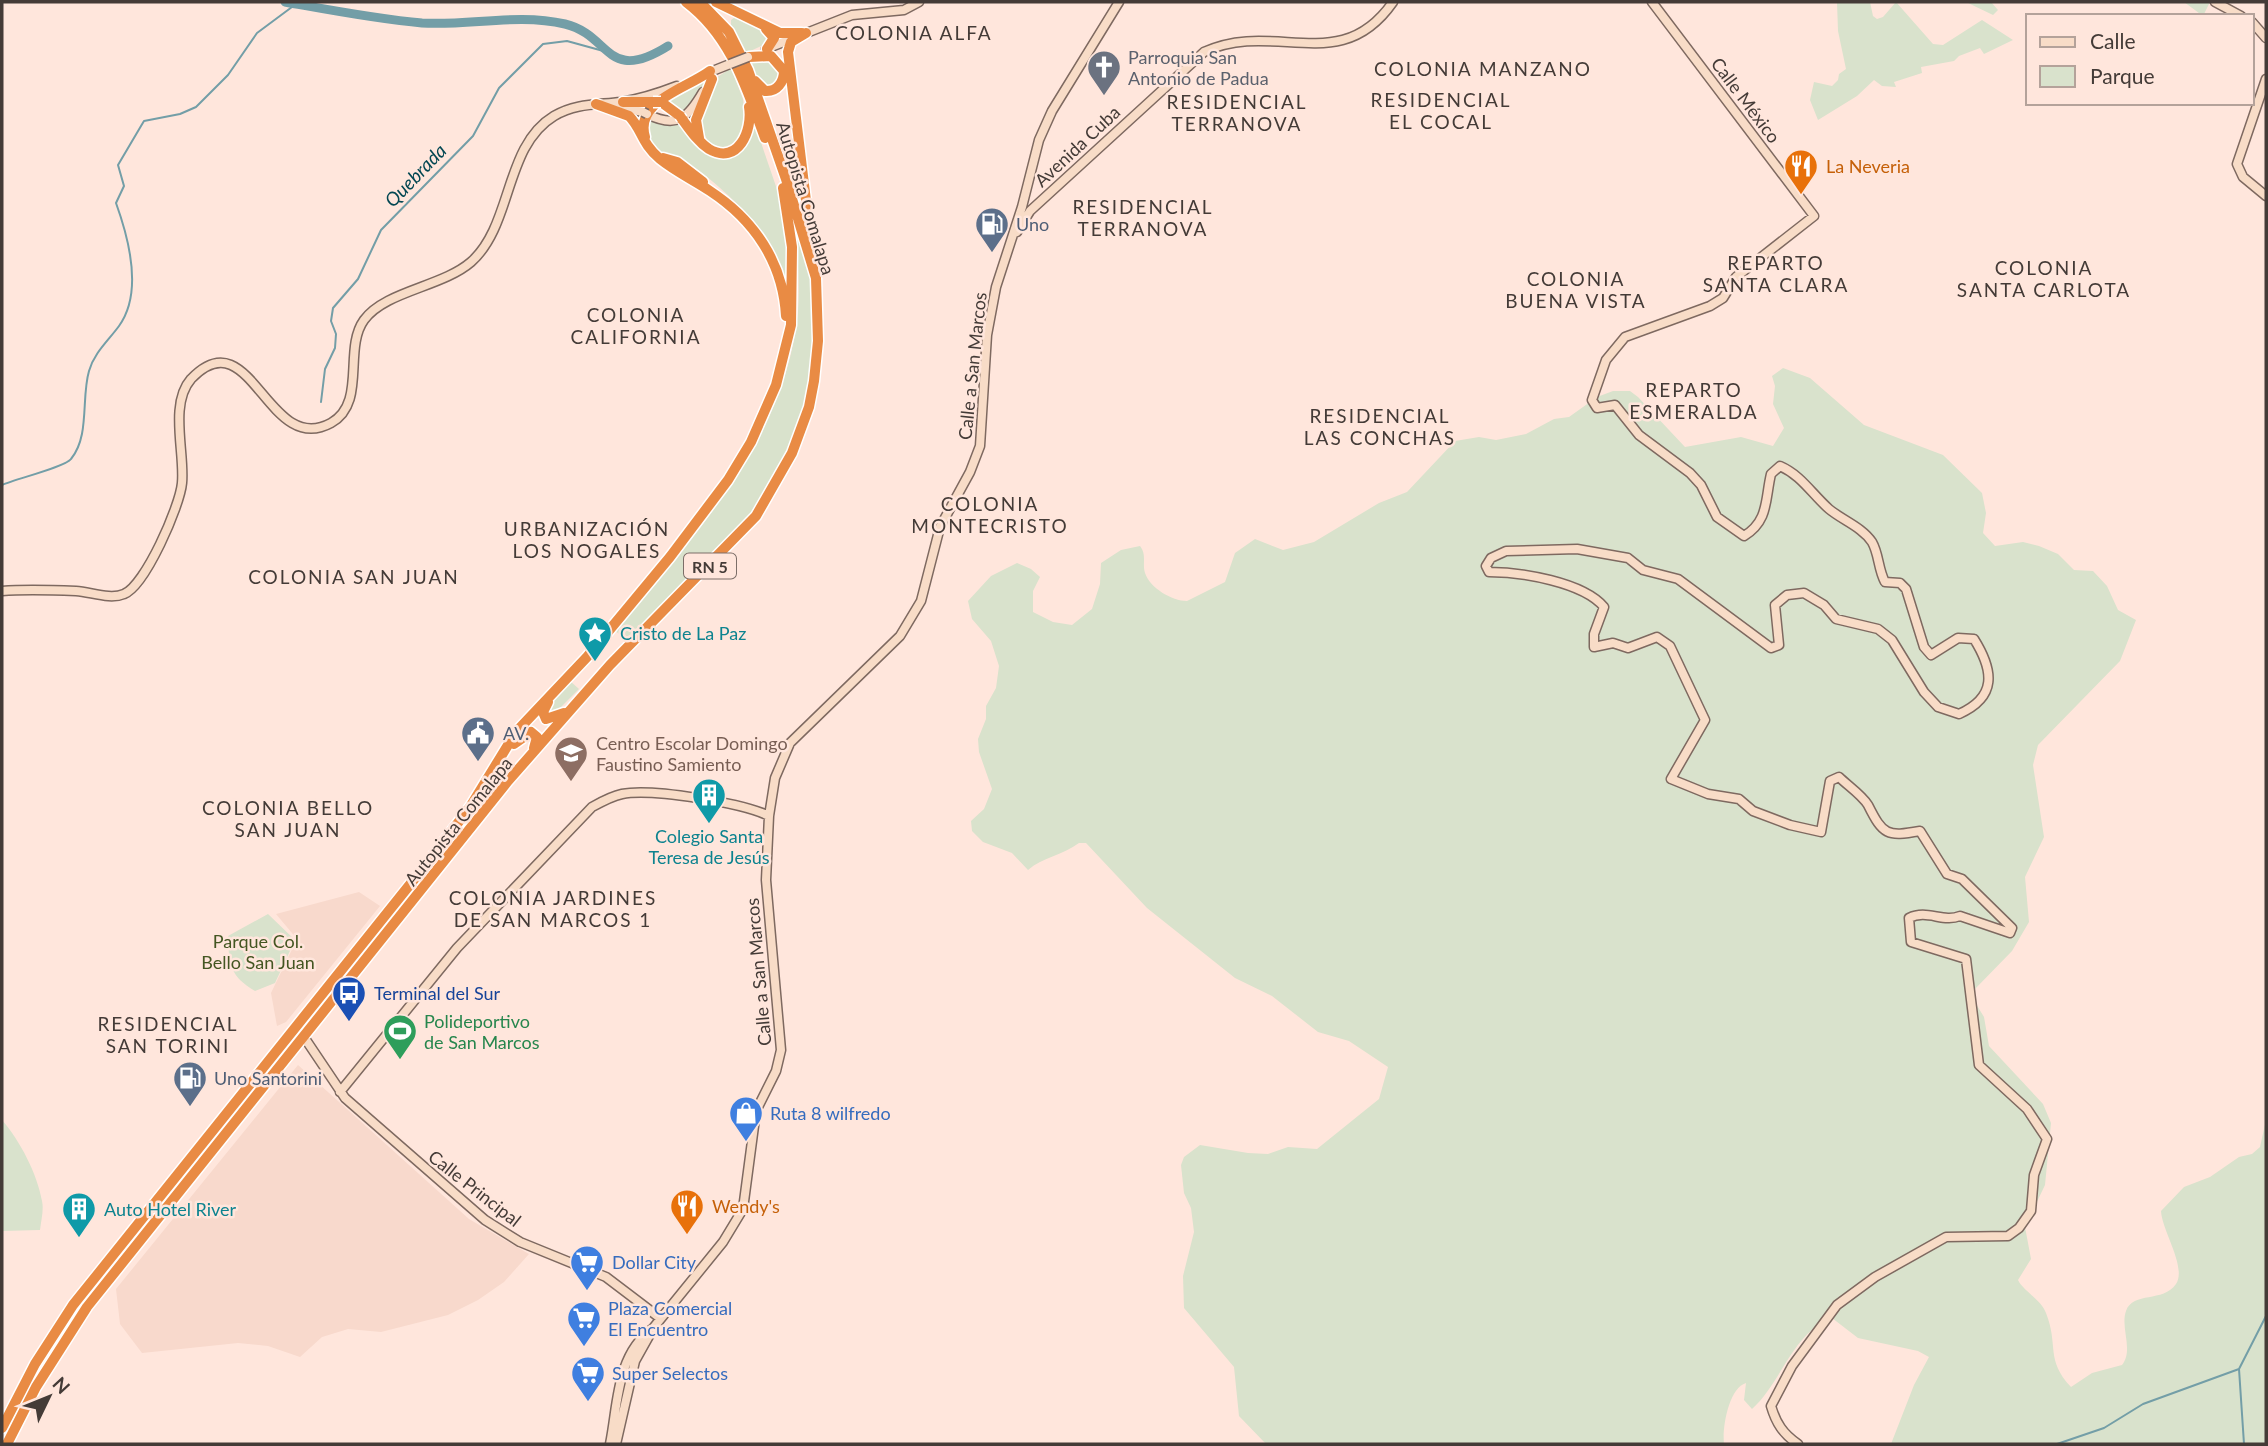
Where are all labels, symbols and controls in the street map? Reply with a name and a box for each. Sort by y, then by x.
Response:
legend [2026,14,2254,105]
district label: COLONIA ALFA [835,21,993,44]
text: Calle [2090,28,2135,53]
place label: Parroquia San Antonio de Padua [1128,46,1269,89]
church icon: Parroquia San Antonio de Padua [1085,48,1123,97]
street label: Calle México [1707,53,1785,147]
district label: COLONIA MANZANO [1374,57,1592,80]
text: Parque [2090,63,2155,88]
district label: RESIDENCIAL EL COCAL [1370,88,1512,133]
district label: RESIDENCIAL TERRANOVA [1166,90,1308,135]
street label: Avenida Cuba [1030,101,1124,191]
street label: Autopista Comalapa [772,119,840,277]
water label: Quebrada [379,139,451,211]
restaurant icon: La Neveria [1782,147,1820,196]
place label: La Neveria [1826,155,1910,177]
district label: RESIDENCIAL TERRANOVA [1072,195,1214,240]
fuel station icon: Uno [973,205,1011,254]
place label: Uno [1016,213,1049,235]
district label: REPARTO SANTA CLARA [1703,251,1849,296]
district label: COLONIA SANTA CARLOTA [1957,256,2131,301]
district label: COLONIA BUENA VISTA [1505,267,1647,312]
street label: Calle a San Marcos [953,291,991,441]
district label: COLONIA CALIFORNIA [570,303,702,348]
district label: REPARTO ESMERALDA [1629,378,1759,423]
district label: RESIDENCIAL LAS CONCHAS [1304,404,1456,449]
district label: COLONIA MONTECRISTO [911,492,1069,537]
district label: URBANIZACIÓN LOS NOGALES [504,517,670,562]
road number: RN 5 [684,554,736,579]
district label: COLONIA SAN JUAN [248,565,460,588]
place icon: Cristo de La Paz [576,614,614,663]
place label: Cristo de La Paz [620,622,746,644]
public building icon: AV. [459,714,497,763]
place label: AV. [503,722,529,744]
place label: Centro Escolar Domingo Faustino Samiento [596,732,788,775]
school or university icon: Centro Escolar Domingo Faustino Samiento [552,734,590,783]
street label: Autopista Comalapa [399,752,517,890]
building icon: Colegio Santa Teresa de Jesús [690,776,728,825]
district label: COLONIA BELLO SAN JUAN [202,796,374,841]
place label: Colegio Santa Teresa de Jesús [648,825,770,868]
district label: COLONIA JARDINES DE SAN MARCOS 1 [449,886,657,931]
street label: Calle a San Marcos [741,897,775,1047]
park label: Parque Col. Bello San Juan [201,930,315,973]
bus stop icon: Terminal del Sur [330,974,368,1023]
place label: Terminal del Sur [374,982,501,1004]
place label: Polideportivo de San Marcos [424,1010,540,1053]
district label: RESIDENCIAL SAN TORINI [97,1012,239,1057]
sports icon: Polideportivo de San Marcos [381,1012,419,1061]
fuel station icon: Uno Santorini [171,1059,209,1108]
place label: Uno Santorini [214,1067,322,1089]
shop icon: Ruta 8 wilfredo [727,1094,765,1143]
place label: Ruta 8 wilfredo [770,1102,891,1124]
street label: Calle Principal [424,1145,526,1231]
restaurant icon: Wendy's [668,1187,706,1236]
building icon: Auto Hotel River [60,1190,98,1239]
place label: Wendy's [712,1195,780,1217]
place label: Auto Hotel River [104,1198,237,1220]
supermarket icon: Dollar City [568,1243,606,1292]
place label: Dollar City [612,1251,697,1273]
place label: Plaza Comercial El Encuentro [608,1297,732,1340]
supermarket icon: Plaza Comercial El Encuentro [565,1299,603,1348]
supermarket icon: Super Selectos [569,1354,607,1403]
north arrow [14,1362,84,1432]
place label: Super Selectos [612,1362,728,1384]
text: N [48,1372,75,1398]

